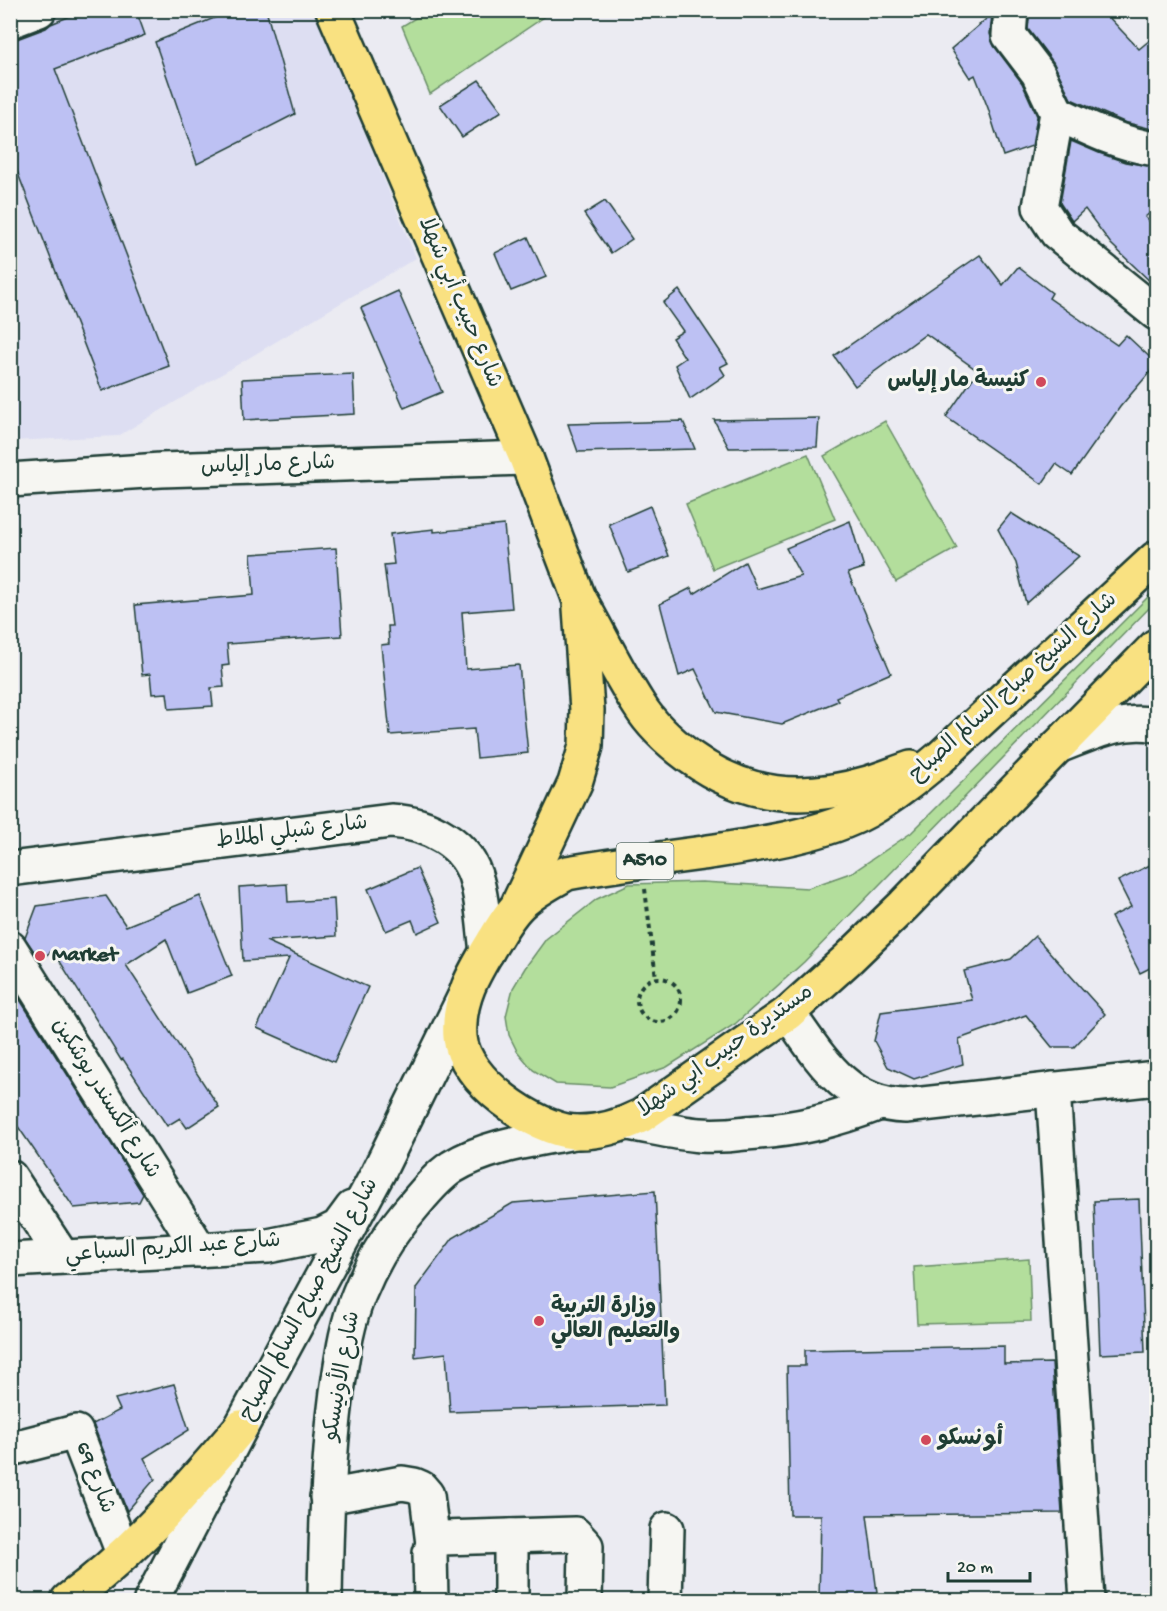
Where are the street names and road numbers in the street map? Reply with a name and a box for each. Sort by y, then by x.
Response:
street label: شارع حبيب أبي شهلا [409,212,510,393]
street label: شارع مار إلياس [200,451,336,481]
street label: شارع الشيخ صباح السالم الصباح [905,588,1124,789]
street label: شارع شبلي الملاط [215,811,370,858]
road number: A510 [616,843,674,879]
street label: مستديرة حبيب ابي شهلا [633,980,821,1127]
street label: شارع ألكسندر بوشكين [45,1012,168,1184]
street label: شارع الشيخ صباح السالم الصباح [235,1174,386,1426]
street label: شارع عبد الكريم السباعي [64,1229,282,1272]
street label: شارع الأونيسكو [313,1308,367,1445]
street label: شارع 69 [68,1438,120,1518]

